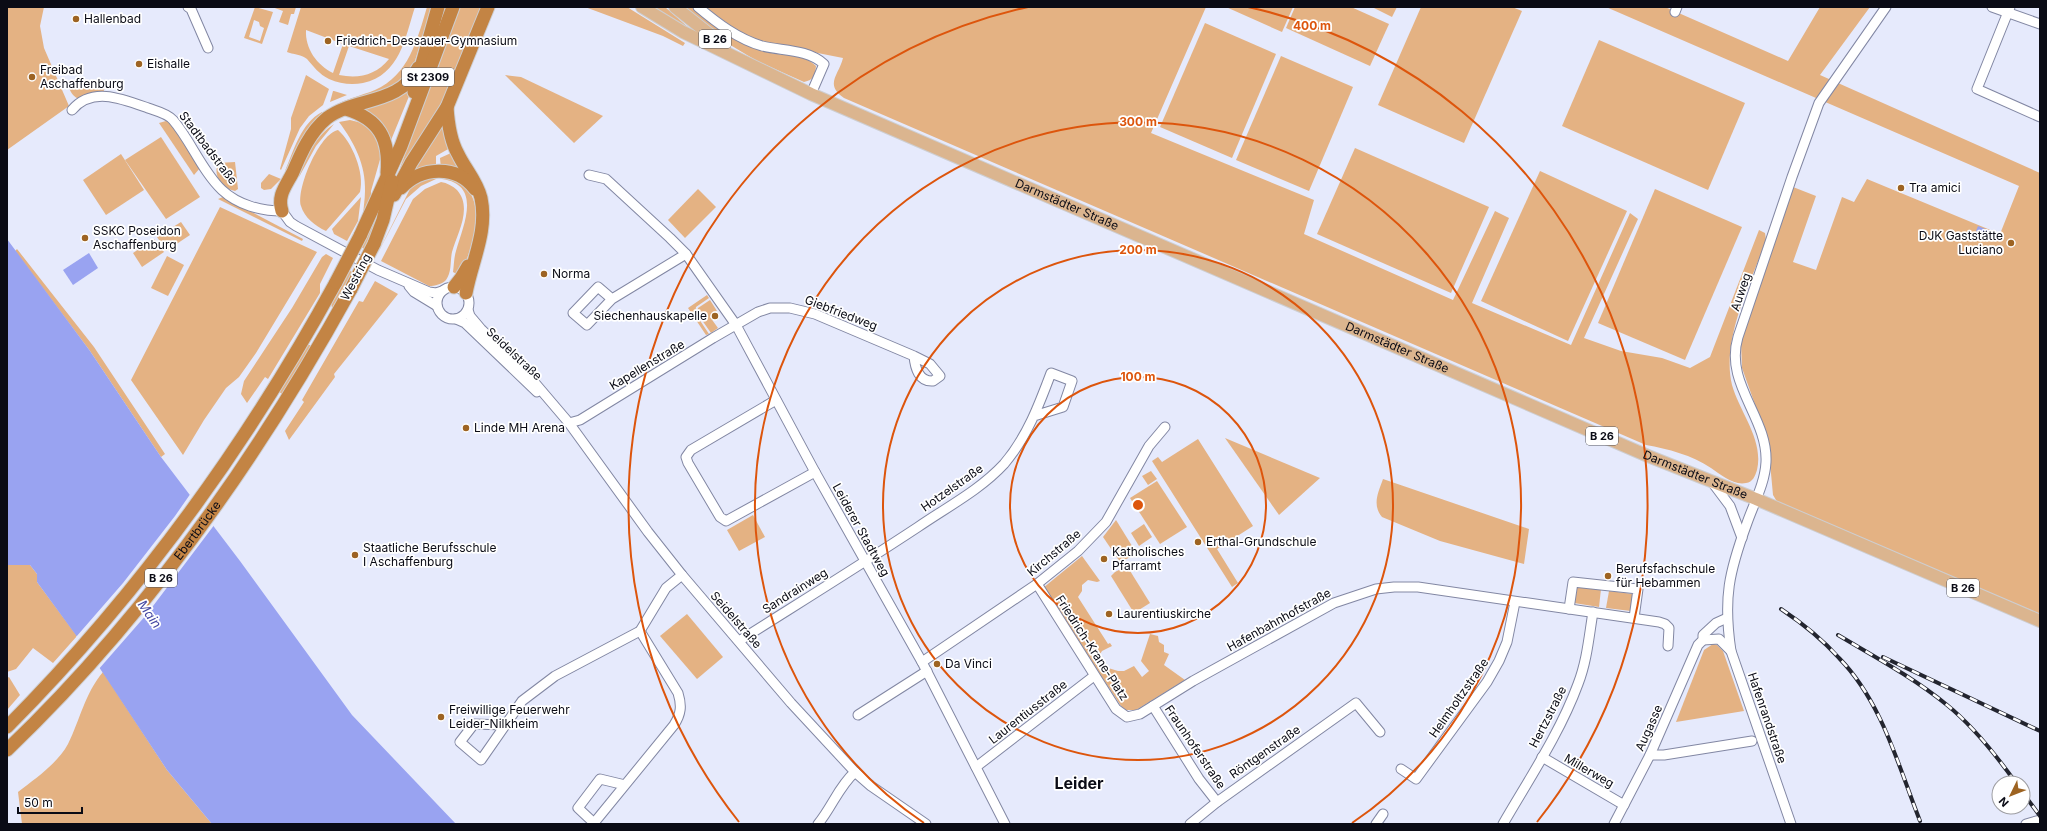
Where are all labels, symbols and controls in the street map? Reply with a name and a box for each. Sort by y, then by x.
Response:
place label: Hallenbad [84,11,141,26]
marker: Hallenbad [71,14,81,24]
text: 400 m [1293,18,1331,33]
road number: B 26 [699,30,731,48]
place label: Friedrich-Dessauer-Gymnasium [336,33,517,48]
marker: Friedrich-Dessauer-Gymnasium [323,36,333,46]
place label: Eishalle [147,56,190,71]
marker: Eishalle [134,59,144,69]
place label: Freibad Aschaffenburg [40,62,124,91]
road number: St 2309 [402,68,454,86]
marker: Freibad Aschaffenburg [27,72,37,82]
street label: Stadtbadstraße [176,108,241,187]
text: 300 m [1119,114,1157,129]
street label: Darmstädter Straße [1013,175,1121,233]
place label: Tra amici [1909,180,1961,195]
marker: Tra amici [1896,183,1906,193]
place label: SSKC Poseidon Aschaffenburg [93,223,181,252]
place label: DJK Gaststätte Luciano [1919,228,2003,257]
marker: SSKC Poseidon Aschaffenburg [80,233,90,243]
marker: DJK Gaststätte Luciano [2006,238,2016,248]
text: 200 m [1119,242,1157,257]
street label: Westring [337,251,374,303]
place label: Norma [552,266,590,281]
marker: Norma [539,269,549,279]
street label: Auweg [1727,271,1754,313]
street label: Giebfriedweg [803,292,880,333]
place label: Siechenhauskapelle [594,308,707,323]
marker: Siechenhauskapelle [710,311,720,321]
street label: Darmstädter Straße [1343,318,1452,376]
street label: Seidelstraße [483,324,545,383]
street label: Kapellenstraße [606,336,687,393]
text: 100 m [1120,369,1156,384]
place label: Linde MH Arena [474,420,565,435]
marker: Linde MH Arena [461,423,471,433]
road number: B 26 [1586,427,1618,445]
street label: Darmstädter Straße [1641,447,1750,502]
street label: Hotzelstraße [918,461,986,514]
street label: Leiderer Stadtweg [830,481,893,579]
street label: Ebertbrücke [171,498,224,563]
centre of rings [1131,498,1145,512]
street label: Kirchstraße [1024,526,1084,579]
place label: Erthal-Grundschule [1206,534,1316,549]
marker: Erthal-Grundschule [1193,537,1203,547]
place label: Staatliche Berufsschule I Aschaffenburg [363,540,496,569]
place label: Katholisches Pfarramt [1112,544,1184,573]
marker: Staatliche Berufsschule I Aschaffenburg [350,550,360,560]
marker: Katholisches Pfarramt [1099,554,1109,564]
place label: Berufsfachschule für Hebammen [1616,561,1715,590]
street label: Sandrainweg [759,565,830,617]
road number: B 26 [145,569,177,587]
marker: Berufsfachschule für Hebammen [1603,571,1613,581]
road number: B 26 [1947,579,1979,597]
street label: Hafenbahnhofstraße [1224,585,1333,654]
street label: Seidelstraße [708,588,765,651]
street label: Friedrich-Krane-Platz [1053,592,1132,703]
water label: Main [135,597,165,631]
place label: Laurentiuskirche [1117,606,1211,621]
marker: Laurentiuskirche [1104,609,1114,619]
street label: Helmholtzstraße [1426,655,1491,740]
place label: Da Vinci [945,656,992,671]
marker: Da Vinci [932,659,942,669]
street label: Hafenrandstraße [1745,670,1790,765]
street label: Laurentiusstraße [986,676,1070,747]
street label: Hertzstraße [1526,683,1569,750]
place label: Freiwillige Feuerwehr Leider-Nilkheim [449,702,570,731]
street label: Fraunhoferstraße [1162,702,1229,792]
street label: Augasse [1632,702,1665,753]
marker: Freiwillige Feuerwehr Leider-Nilkheim [436,712,446,722]
street label: Röntgenstraße [1226,722,1303,782]
street label: Millerweg [1562,750,1617,791]
district label: Leider [1054,773,1104,793]
north arrow [1991,775,2031,815]
scale bar [18,789,82,815]
text: N [1996,794,2012,810]
text: 50 m [24,795,53,810]

